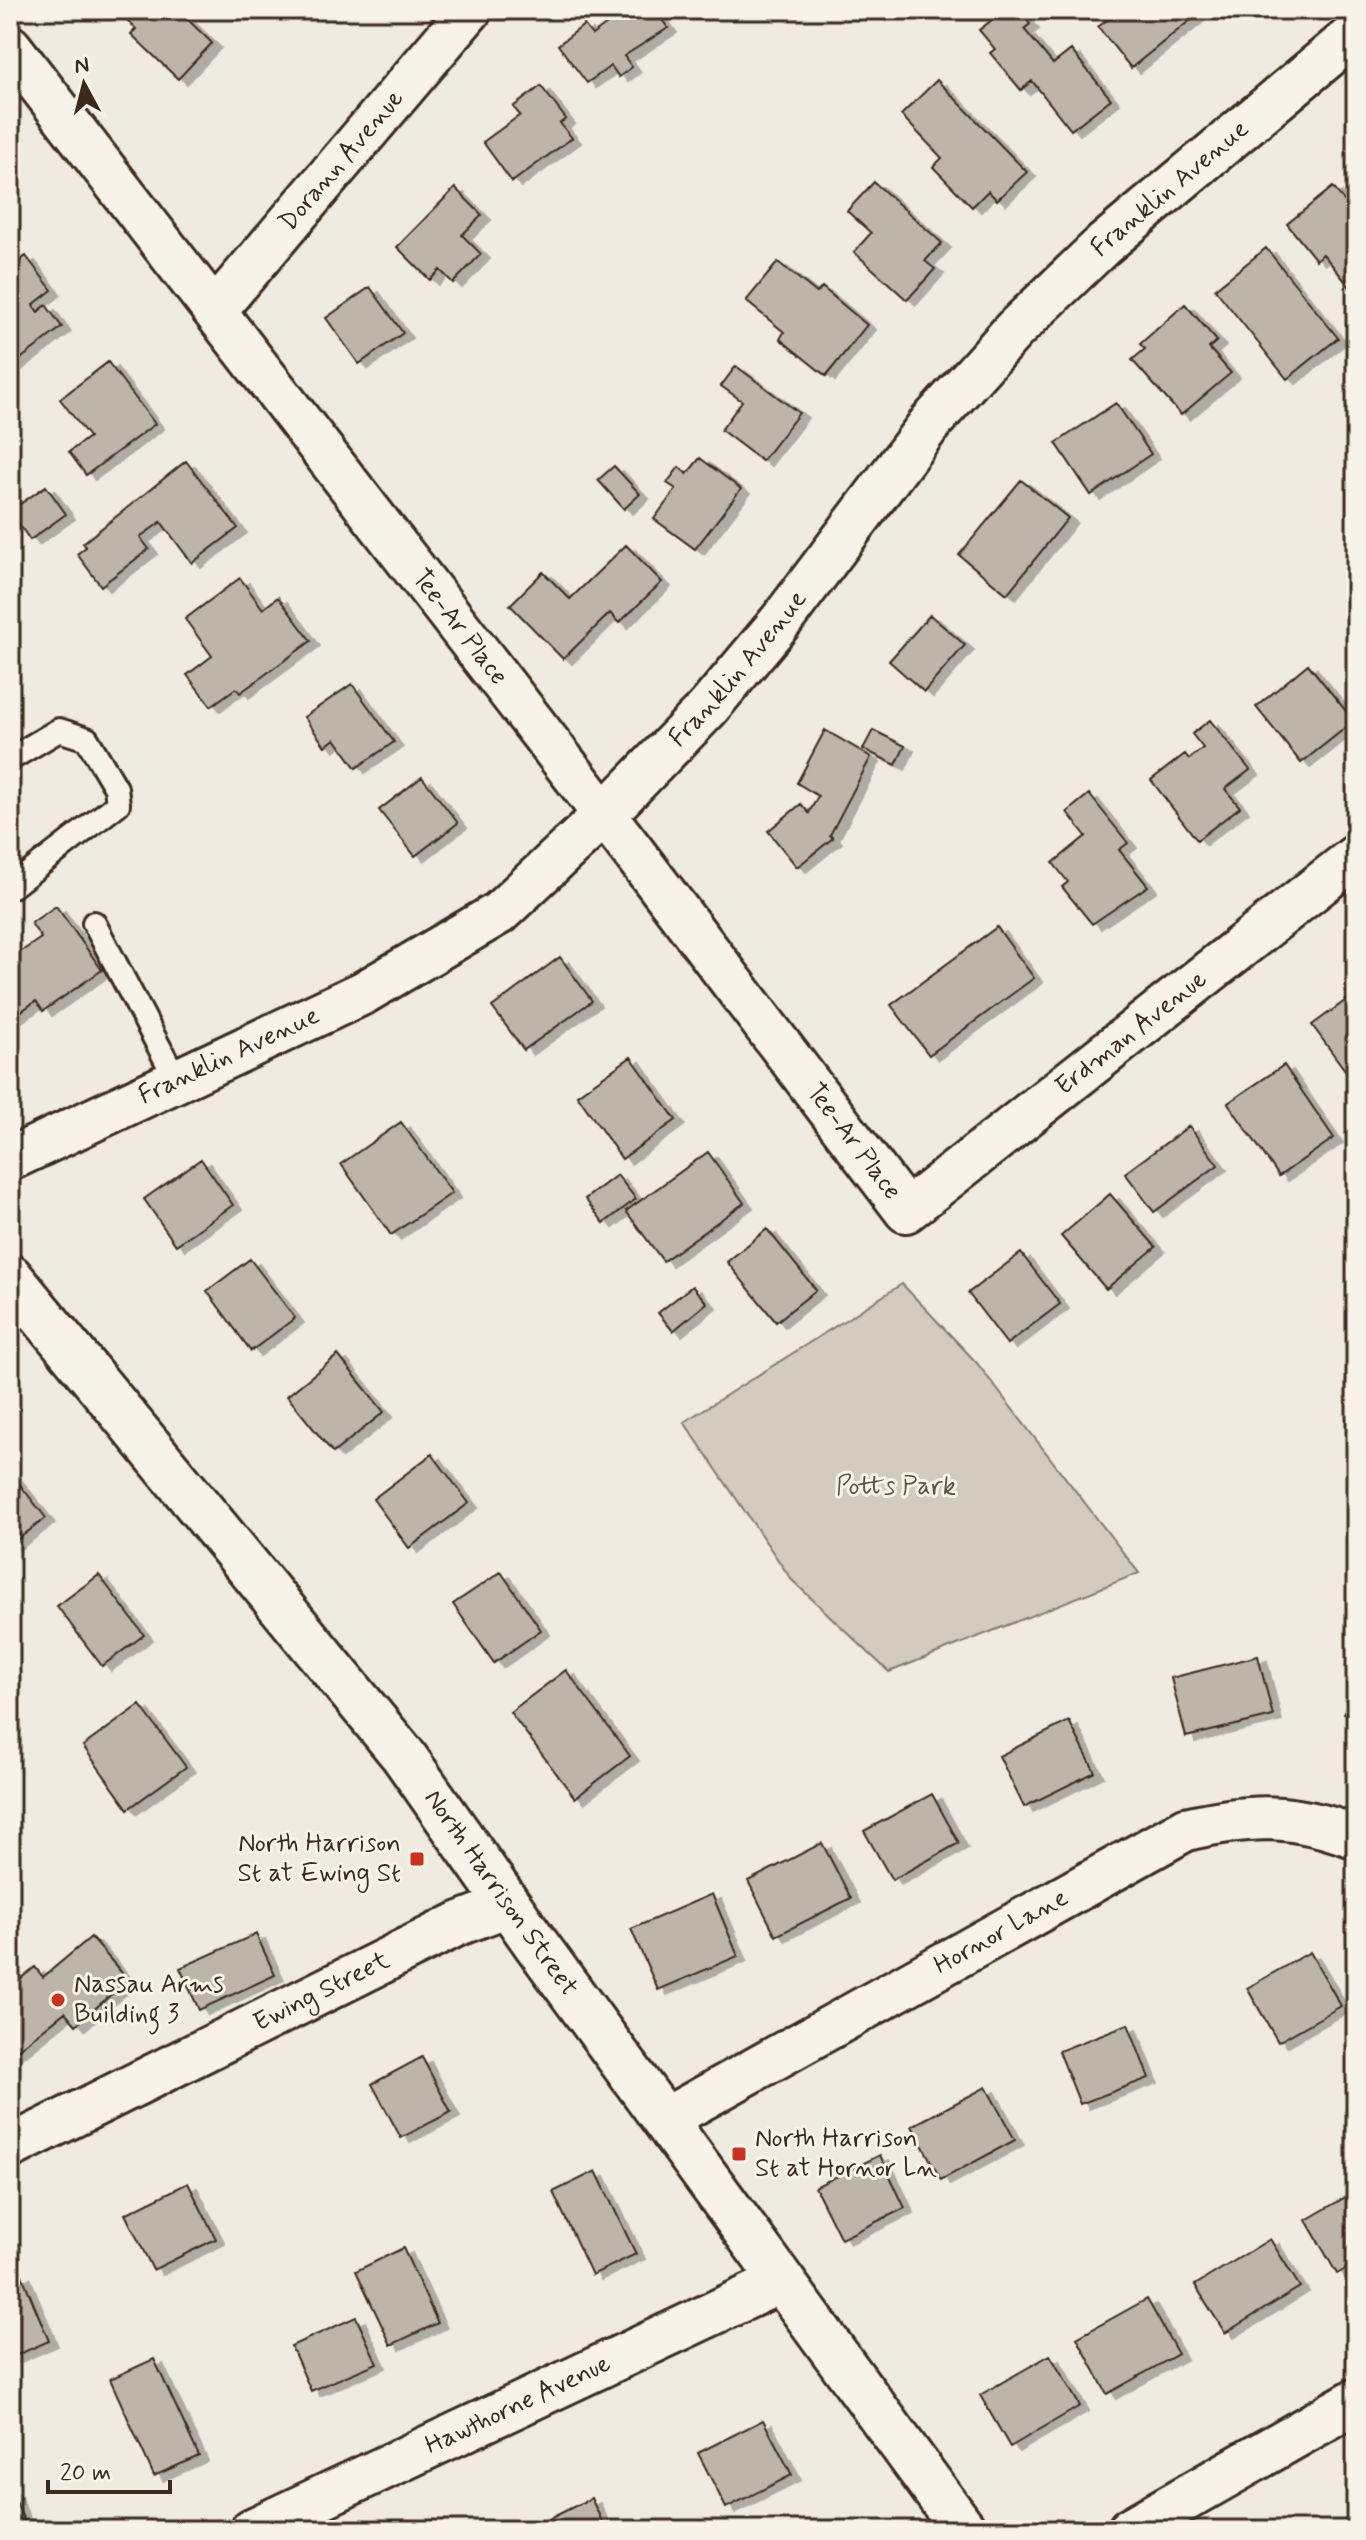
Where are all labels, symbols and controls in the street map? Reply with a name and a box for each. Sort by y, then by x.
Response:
north arrow [44,44,124,124]
text: N [73,51,91,81]
street label: Dorann Avenue [272,83,412,239]
street label: Franklin Avenue [1084,113,1256,265]
street label: Tee-Ar Place [404,562,515,692]
street label: Franklin Avenue [662,584,815,755]
street label: Erdman Avenue [1049,963,1214,1104]
street label: Franklin Avenue [133,999,325,1113]
street label: Tee-Ar Place [798,1076,909,1207]
park label: Potts Park [836,1470,956,1504]
street label: North Harrison Street [416,1783,586,2003]
place label: North Harrison St at Ewing St [237,1827,401,1893]
marker: North Harrison St at Ewing St [408,1850,426,1868]
street label: Hornor Lane [928,1881,1074,1983]
street label: Ewing Street [248,1944,395,2040]
place label: Nassau Arms Building 3 [74,1968,224,2035]
marker: Nassau Arms Building 3 [49,1991,67,2009]
place label: North Harrison St at Hornor Ln [755,2122,937,2186]
marker: North Harrison St at Hornor Ln [730,2145,748,2163]
street label: Hawthorne Avenue [420,2347,616,2463]
scale bar [48,2444,170,2494]
text: 20 m [60,2458,111,2489]

